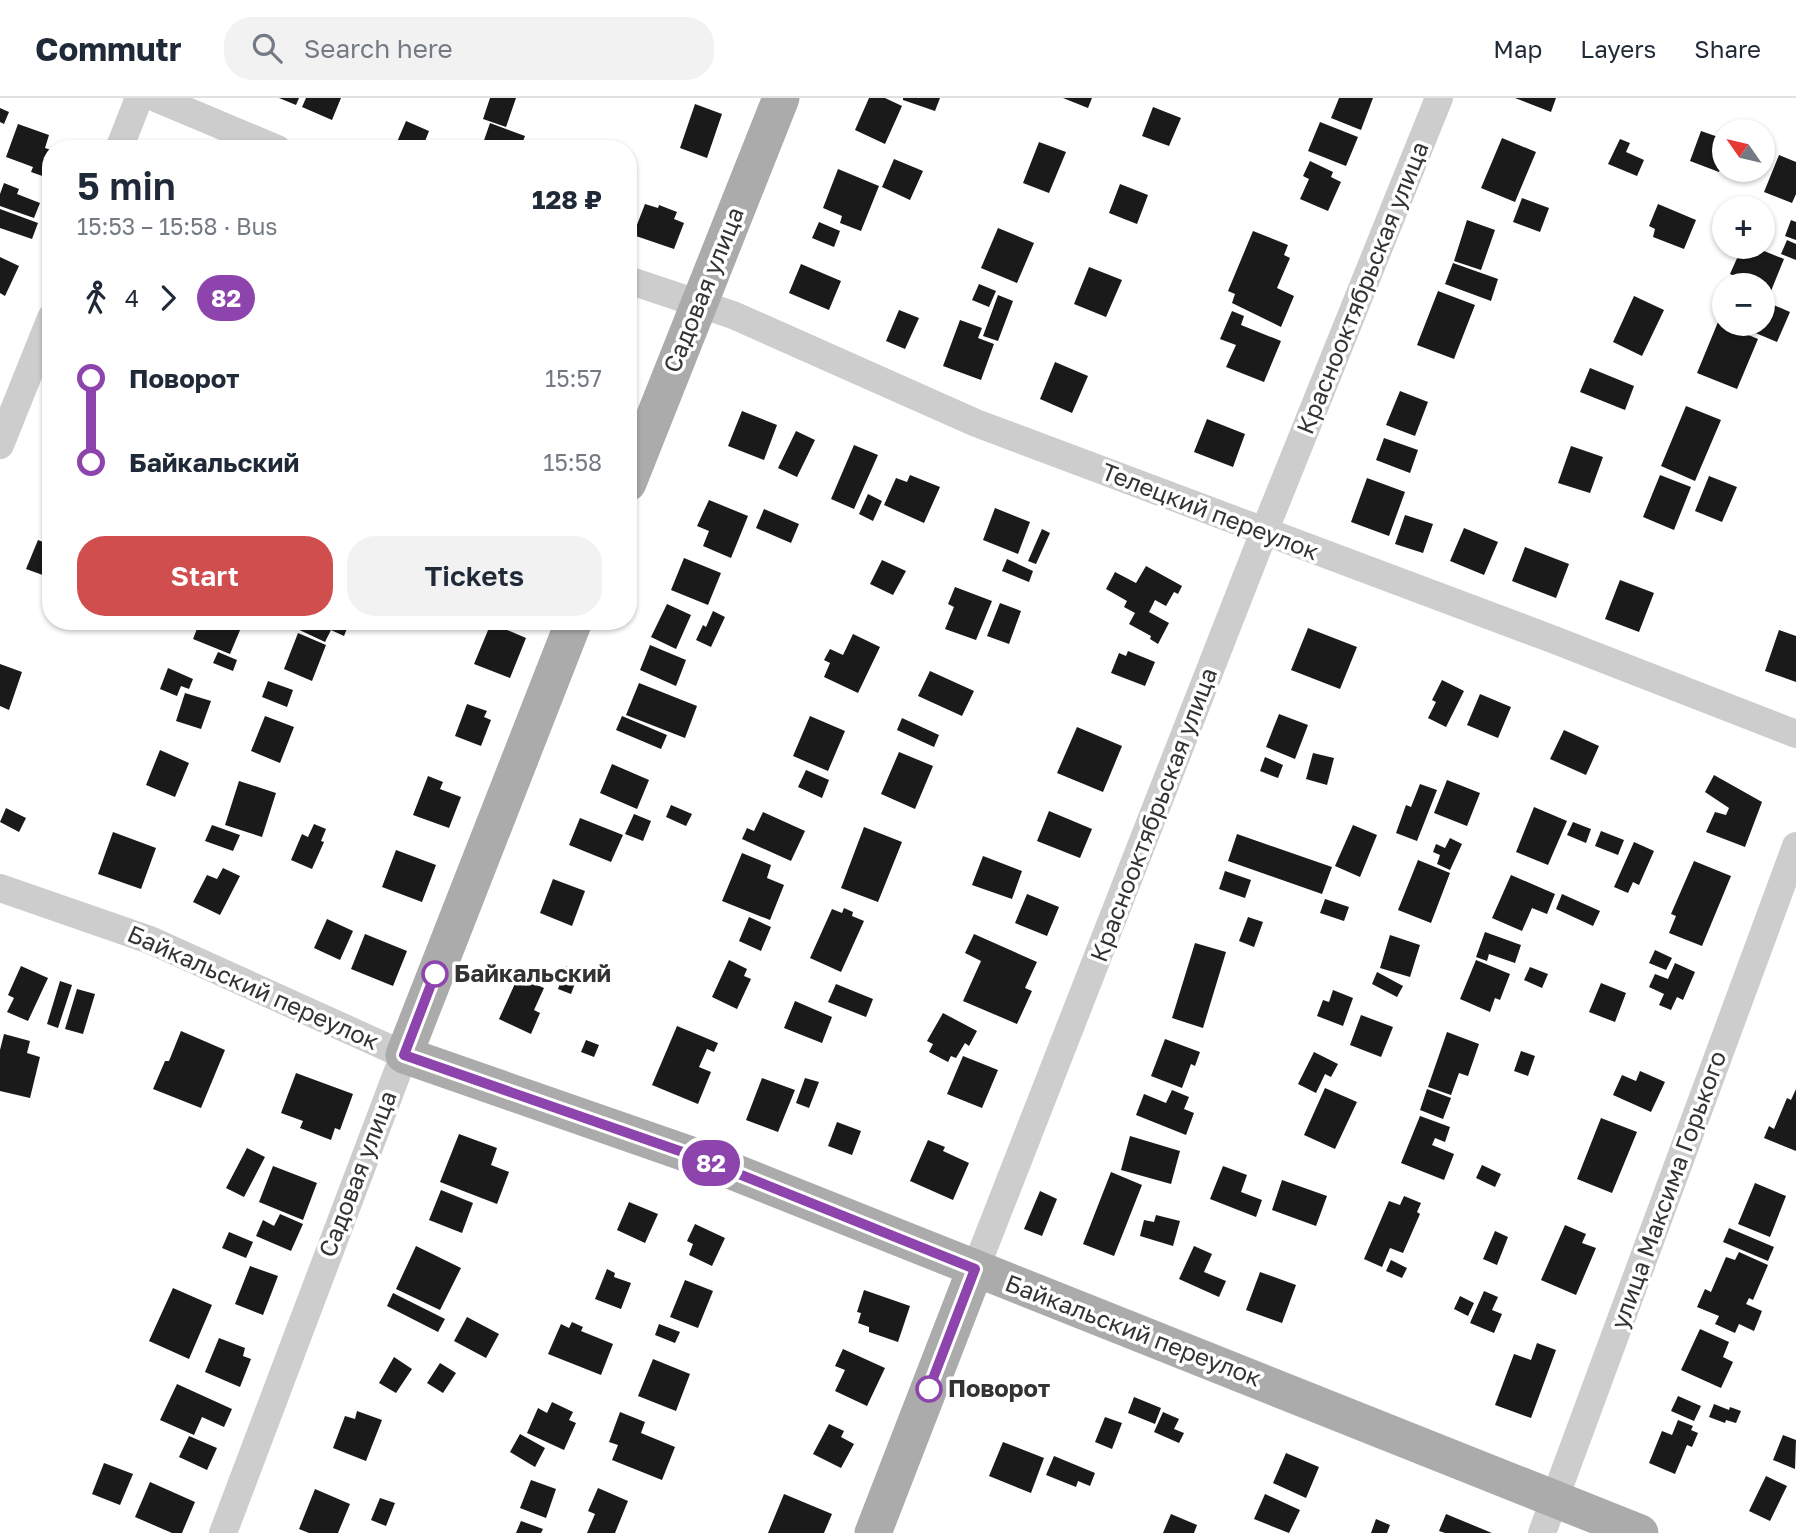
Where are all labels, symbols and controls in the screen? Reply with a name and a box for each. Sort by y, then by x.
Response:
search box [224,17,714,80]
text: Commutr [35,29,182,68]
icon: search [248,29,286,67]
text: Search here [304,33,453,64]
text: Map [1493,34,1542,63]
text: Layers [1580,34,1656,63]
text: Share [1694,34,1761,63]
north arrow [1712,119,1774,182]
map controls [1712,119,1775,336]
street label: Краснооктябрьская улица [1290,137,1434,438]
text: 5 min [77,163,176,208]
text: 128 ₽ [532,184,602,215]
button: + [1712,196,1775,259]
street label: Садовая улица [656,202,749,376]
text: 15:53 – 15:58 · Bus [77,212,278,240]
button: − [1712,273,1775,336]
icon: walk [77,279,115,317]
icon: forward [149,279,187,317]
text: 82 [211,283,241,312]
text: 4 [125,284,139,312]
text: Поворот [129,363,240,394]
text: 15:57 [545,364,602,392]
text: Байкальский [129,447,299,478]
text: 15:58 [543,448,602,476]
street label: Телецкий переулок [1098,456,1323,565]
button: Start [77,536,333,616]
button: Tickets [347,536,602,616]
street label: Краснооктябрьская улица [1083,663,1222,966]
street label: Байкальский переулок [123,918,384,1055]
place label: Байкальский [454,958,611,987]
marker: Байкальский [422,961,448,987]
street label: улица Максима Горького [1604,1046,1731,1333]
street label: Садовая улица [312,1086,402,1261]
line badge: 82 [680,1140,742,1186]
text: 82 [696,1148,726,1177]
street label: Байкальский переулок [1001,1267,1266,1392]
place label: Поворот [948,1373,1050,1402]
marker: Поворот [916,1376,942,1402]

